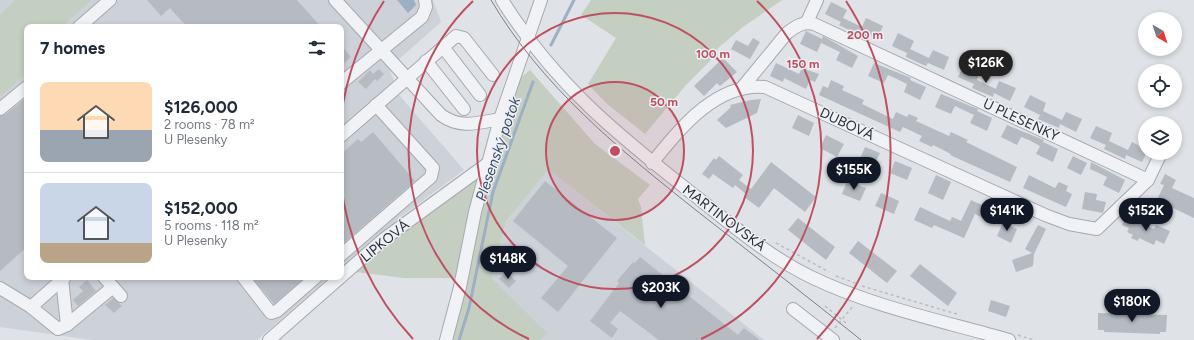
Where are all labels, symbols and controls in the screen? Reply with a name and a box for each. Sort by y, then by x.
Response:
north arrow [1138,12,1182,56]
map controls [1138,12,1182,160]
text: 200 m [847,28,883,42]
icon: filters [306,37,328,59]
text: 7 homes [40,38,105,58]
text: 100 m [696,47,730,61]
pin: $126K [958,50,1014,84]
text: $126K [968,55,1004,70]
text: 150 m [786,57,820,71]
button: locate [1138,64,1182,108]
water label: Plesenský potok [472,94,525,204]
text: 50 m [650,95,678,109]
street label: U PLESENKY [980,95,1062,145]
text: $126,000 [164,97,238,117]
icon: home [72,98,120,146]
street label: DUBOVÁ [817,104,877,144]
button: layers [1138,116,1182,160]
text: 2 rooms · 78 m² [164,117,255,132]
text: U Plesenky [164,132,227,147]
centre of rings [608,144,622,158]
pin: $155K [826,157,882,191]
text: $155K [836,162,872,177]
street label: MARTINOVSKÁ [679,181,769,255]
text: $152,000 [164,198,238,218]
pin: $141K [979,198,1035,232]
pin: $152K [1118,198,1174,232]
icon: home [72,199,120,247]
text: $141K [989,203,1025,218]
text: $152K [1128,203,1164,218]
street label: LIPKOVÁ [357,216,413,266]
text: 5 rooms · 118 m² [164,218,259,233]
text: U Plesenky [164,233,227,248]
pin: $148K [480,246,536,280]
text: $148K [489,251,527,266]
pin: $203K [633,275,689,309]
text: $203K [641,280,681,295]
pin: $180K [1104,289,1160,323]
text: $180K [1113,294,1151,309]

